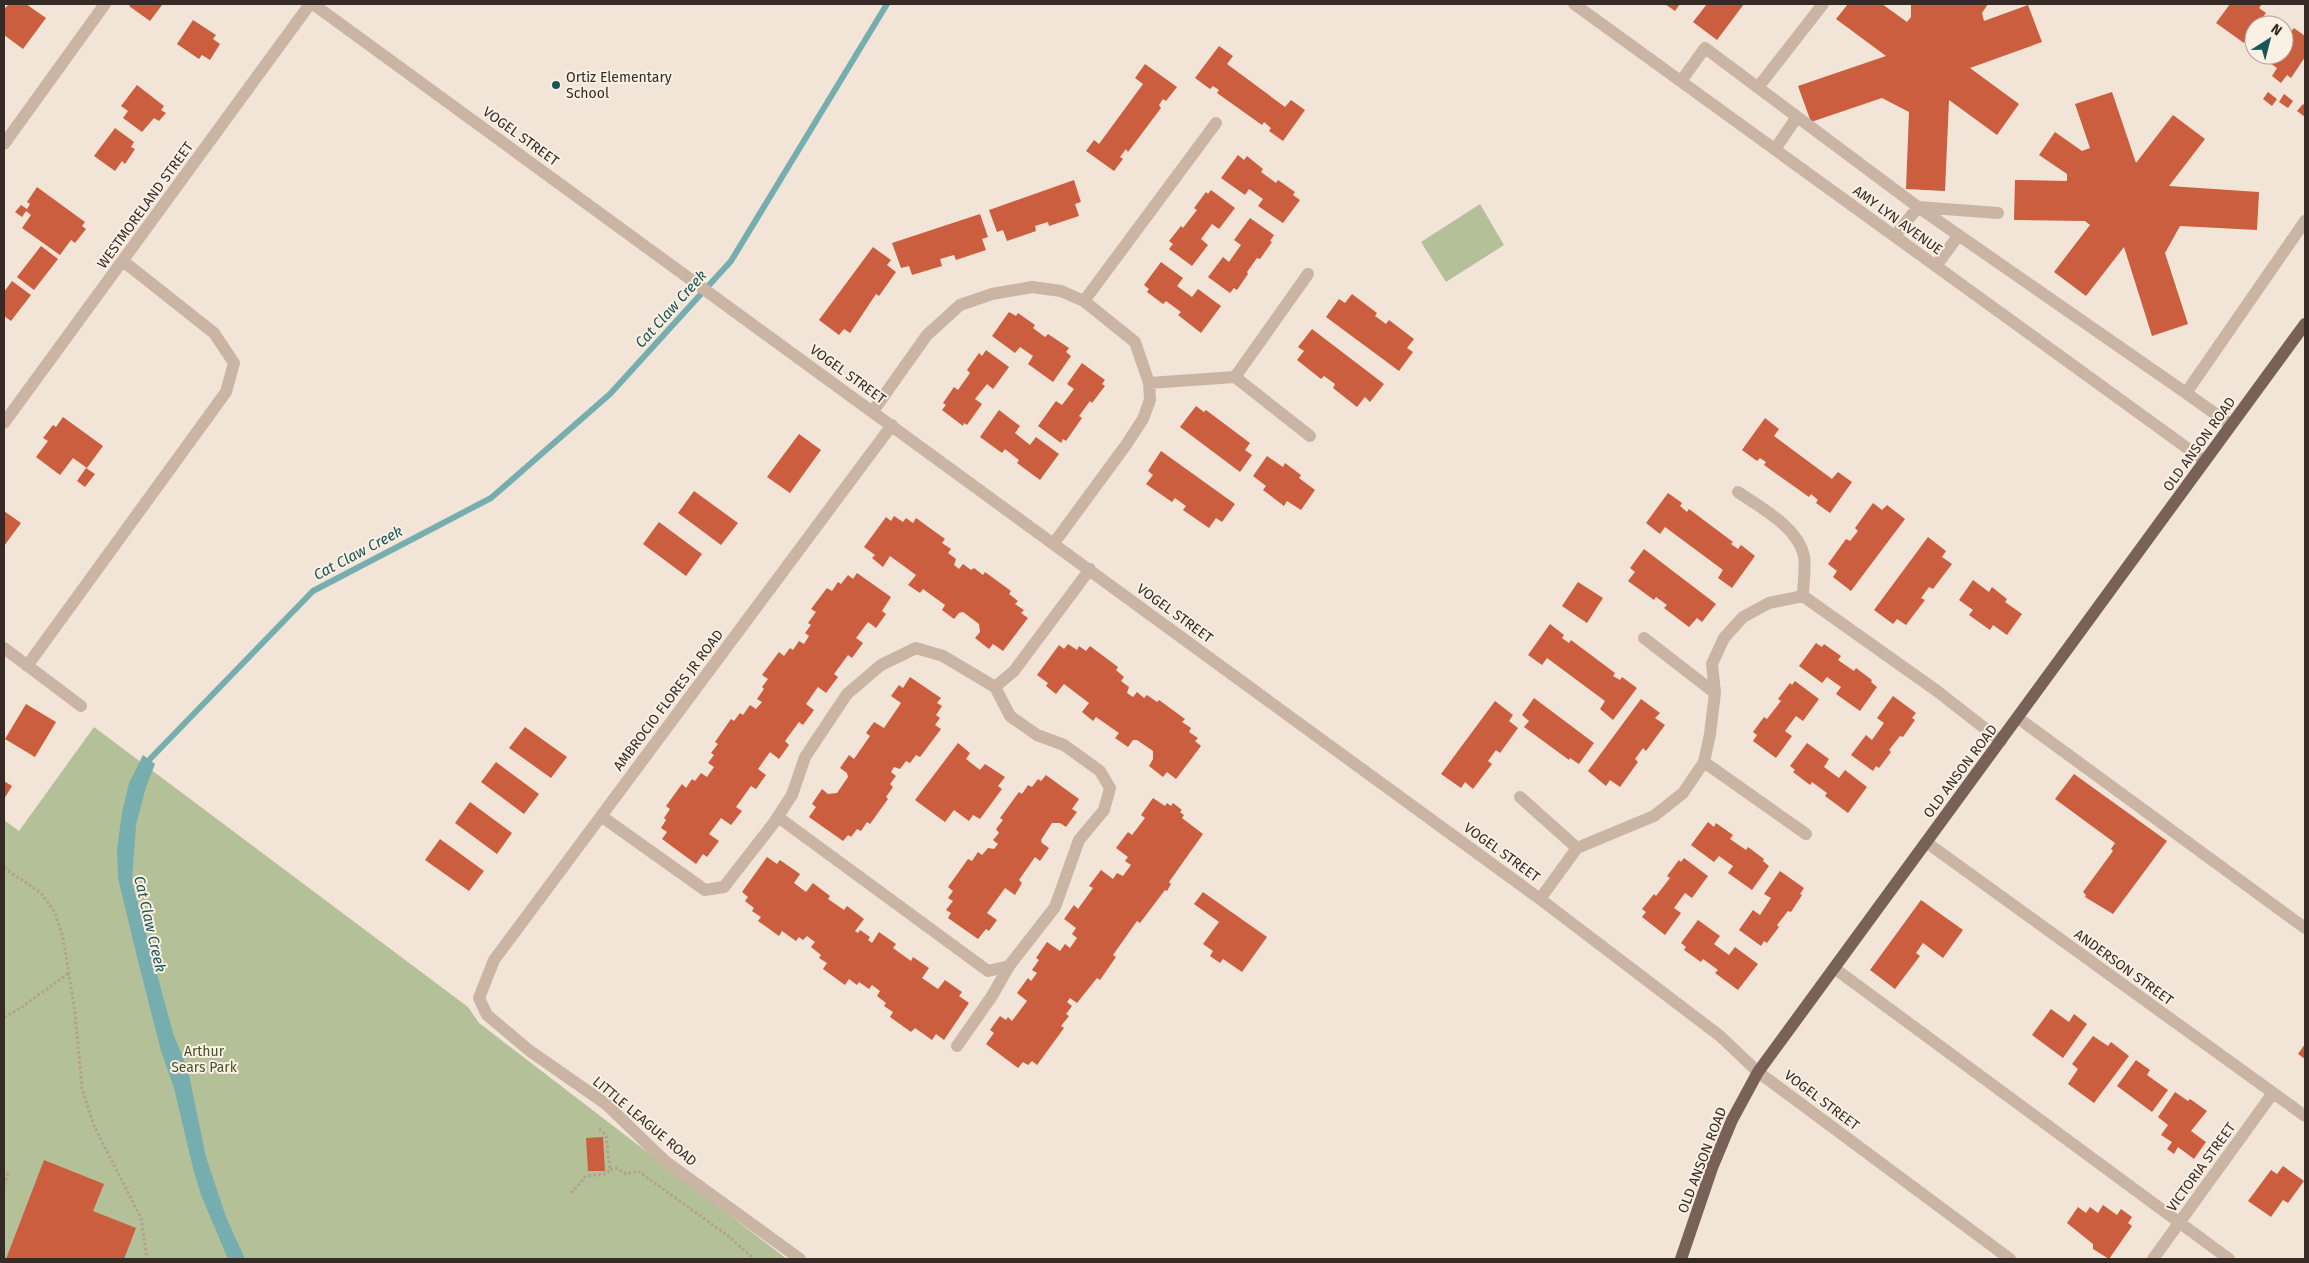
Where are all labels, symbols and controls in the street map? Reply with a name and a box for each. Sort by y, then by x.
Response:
north arrow [2244,15,2294,65]
text: N [2268,20,2285,39]
place label: Ortiz Elementary School [566,69,672,102]
marker: Ortiz Elementary School [550,79,562,91]
street label: VOGEL STREET [479,103,563,170]
street label: WESTMORELAND STREET [94,138,197,272]
street label: AMY LYN AVENUE [1850,182,1946,258]
water label: Cat Claw Creek [631,266,711,352]
street label: VOGEL STREET [806,341,890,408]
street label: OLD ANSON ROAD [2159,394,2239,495]
water label: Cat Claw Creek [310,522,406,584]
street label: VOGEL STREET [1133,580,1217,647]
street label: AMBROCIO FLORES JR ROAD [610,626,727,774]
street label: OLD ANSON ROAD [1920,721,2001,821]
street label: VOGEL STREET [1460,819,1544,886]
water label: Cat Claw Creek [130,874,170,974]
street label: ANDERSON STREET [2071,926,2177,1009]
park label: Arthur Sears Park [171,1043,238,1076]
street label: VOGEL STREET [1781,1067,1863,1135]
street label: LITTLE LEAGUE ROAD [589,1073,700,1170]
street label: OLD ANSON ROAD [1674,1105,1731,1216]
street label: VICTORIA STREET [2163,1119,2240,1215]

